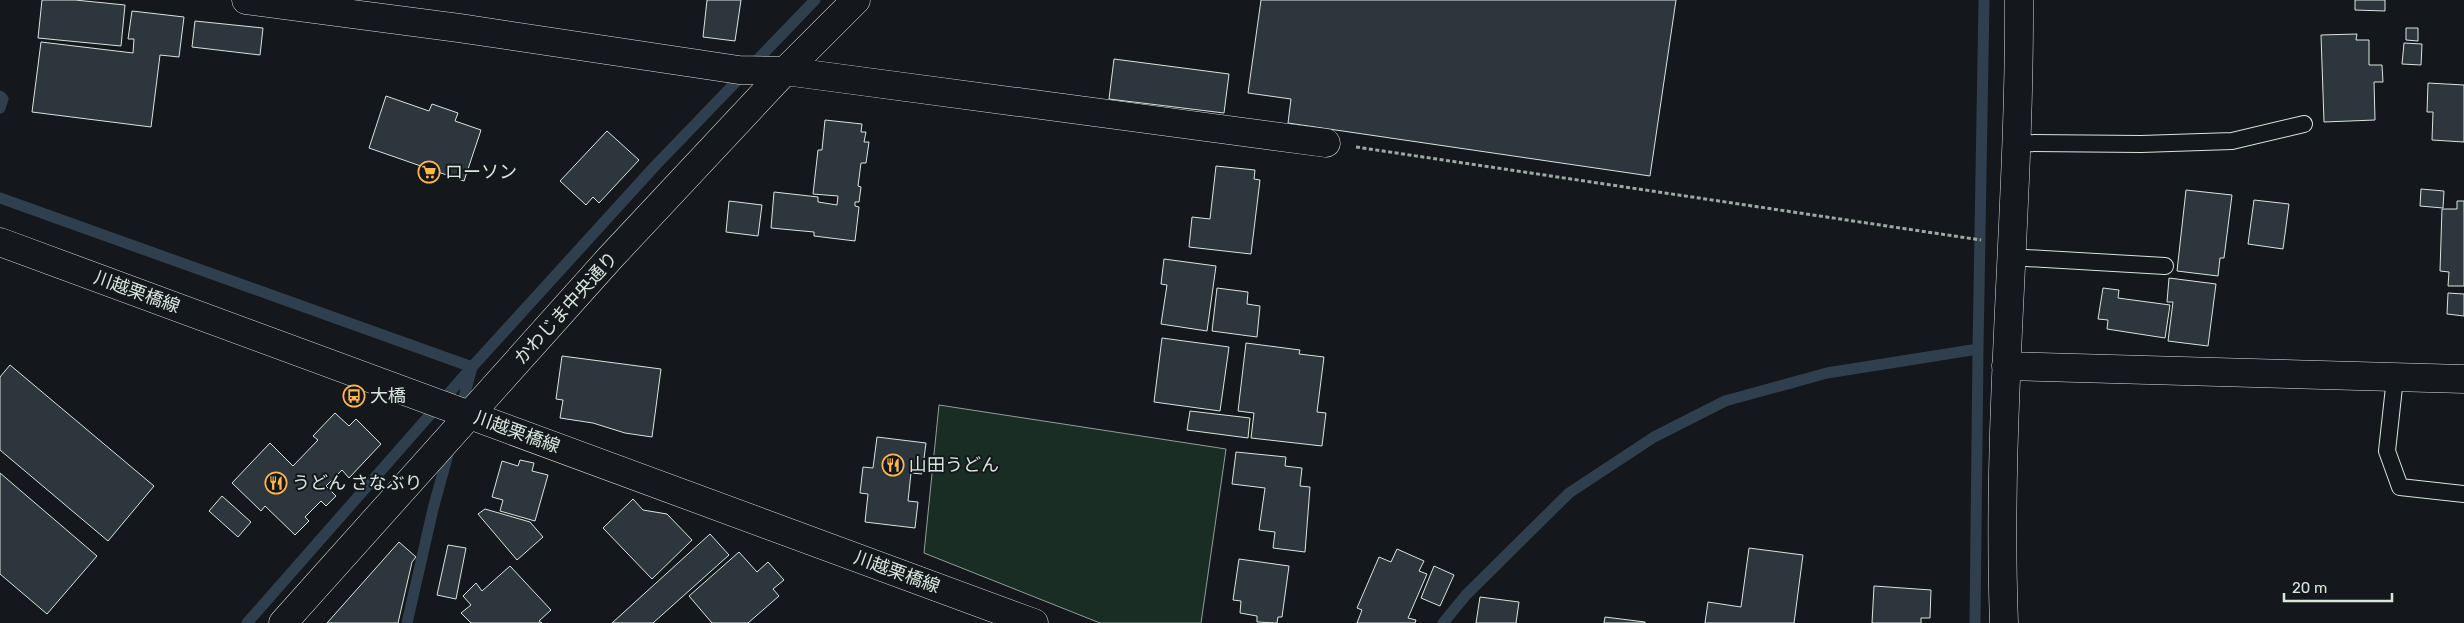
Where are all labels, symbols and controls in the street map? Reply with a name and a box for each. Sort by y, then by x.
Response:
supermarket icon: ローソン [417,160,441,184]
place label: ローソン [445,161,517,183]
street label: かわじま中央通り [510,247,622,369]
street label: 川越栗橋線 [91,266,183,318]
bus stop icon: 大橋 [342,384,366,408]
place label: 大橋 [370,385,406,407]
street label: 川越栗橋線 [471,406,563,458]
restaurant icon: 山田うどん [881,453,905,477]
place label: 山田うどん [909,454,999,476]
restaurant icon: うどん さなぶり [264,471,288,495]
place label: うどん さなぶり [292,472,422,494]
street label: 川越栗橋線 [851,546,943,598]
scale bar [2284,570,2392,602]
text: 20 m [2292,579,2327,597]

